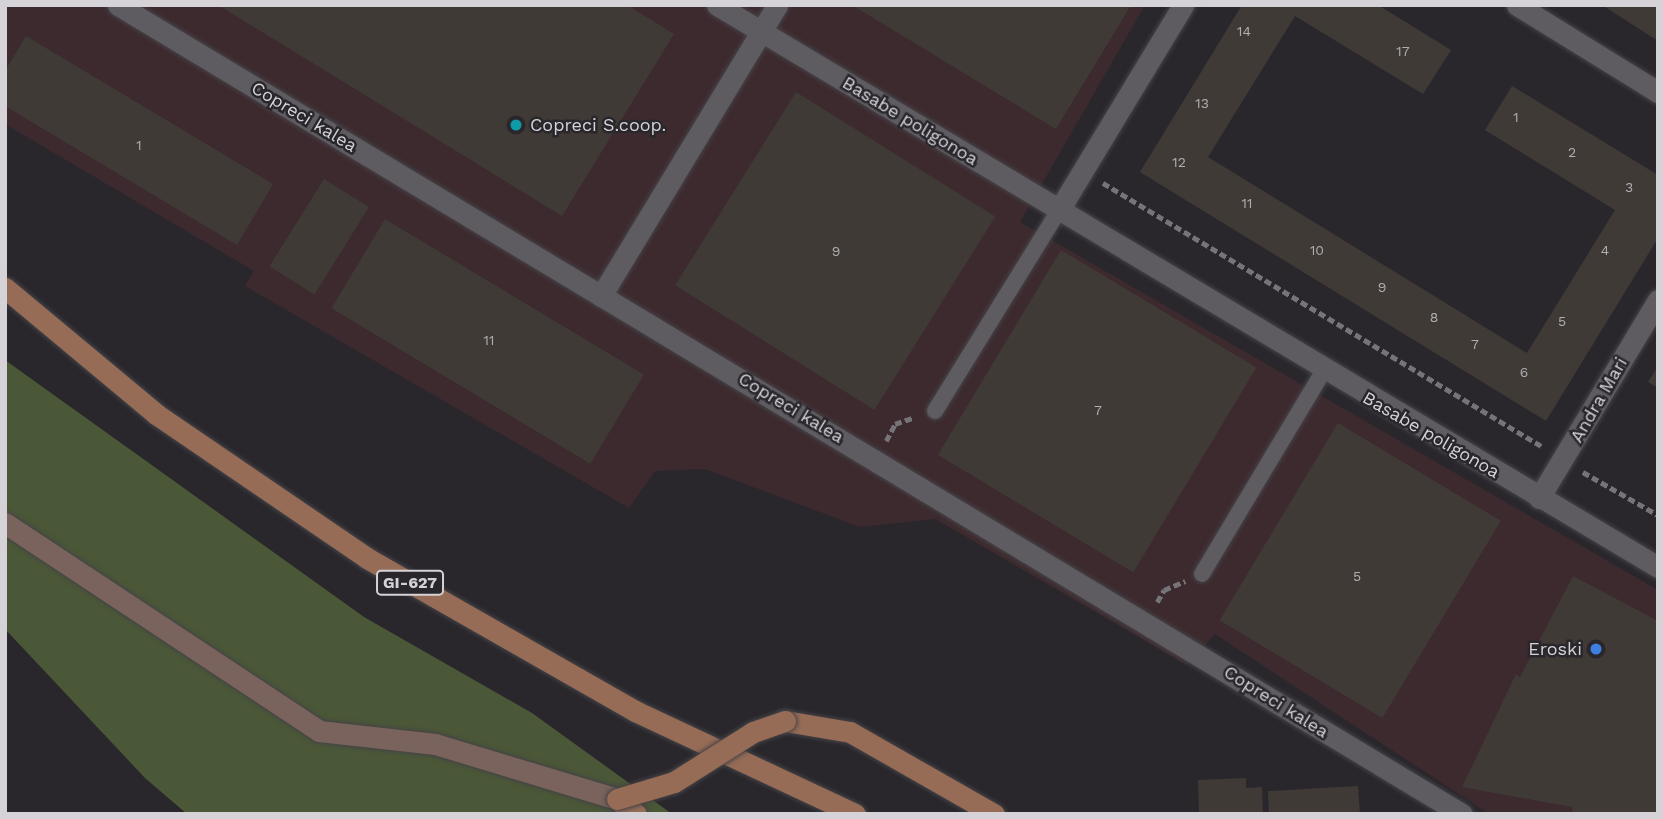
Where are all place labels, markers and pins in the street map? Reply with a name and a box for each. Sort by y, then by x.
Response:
place label: Copreci S.coop. [530,114,666,136]
marker: Copreci S.coop. [508,117,524,133]
place label: Eroski [1528,638,1582,660]
marker: Eroski [1588,641,1604,657]

